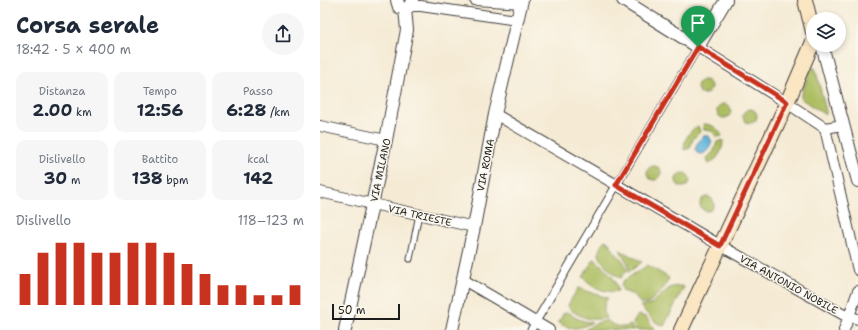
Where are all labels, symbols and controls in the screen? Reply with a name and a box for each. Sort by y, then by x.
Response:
pin [681,6,715,47]
text: Corsa serale [16,11,159,40]
icon: arrive [687,12,709,34]
map controls [806,12,846,52]
button: layers [806,12,846,52]
button: share [262,13,304,55]
text: 18:42 · 5 × 400 m [16,41,131,58]
text: Distanza [39,84,85,99]
text: Tempo [143,84,177,99]
text: Passo [243,84,273,99]
text: 2.00 [32,99,72,121]
text: 12:56 [137,99,183,121]
text: 6:28 [226,99,266,121]
text: km [72,105,92,120]
text: /km [266,105,290,120]
street label: VIA MILANO [367,137,394,203]
street label: VIA ROMA [474,138,497,193]
text: Dislivello [39,152,85,167]
text: Battito [142,152,178,167]
text: kcal [247,152,269,167]
text: 30 [44,167,67,189]
text: 138 [132,167,163,189]
text: 142 [243,167,273,189]
text: m [67,173,80,188]
text: bpm [163,173,189,188]
street label: VIA TRIESTE [387,202,453,229]
text: Dislivello [16,212,71,229]
text: 118–123 m [238,212,304,229]
street label: VIA ANTONIO NOBILE [737,252,840,317]
scale bar [332,302,400,321]
text: 50 m [338,303,366,318]

